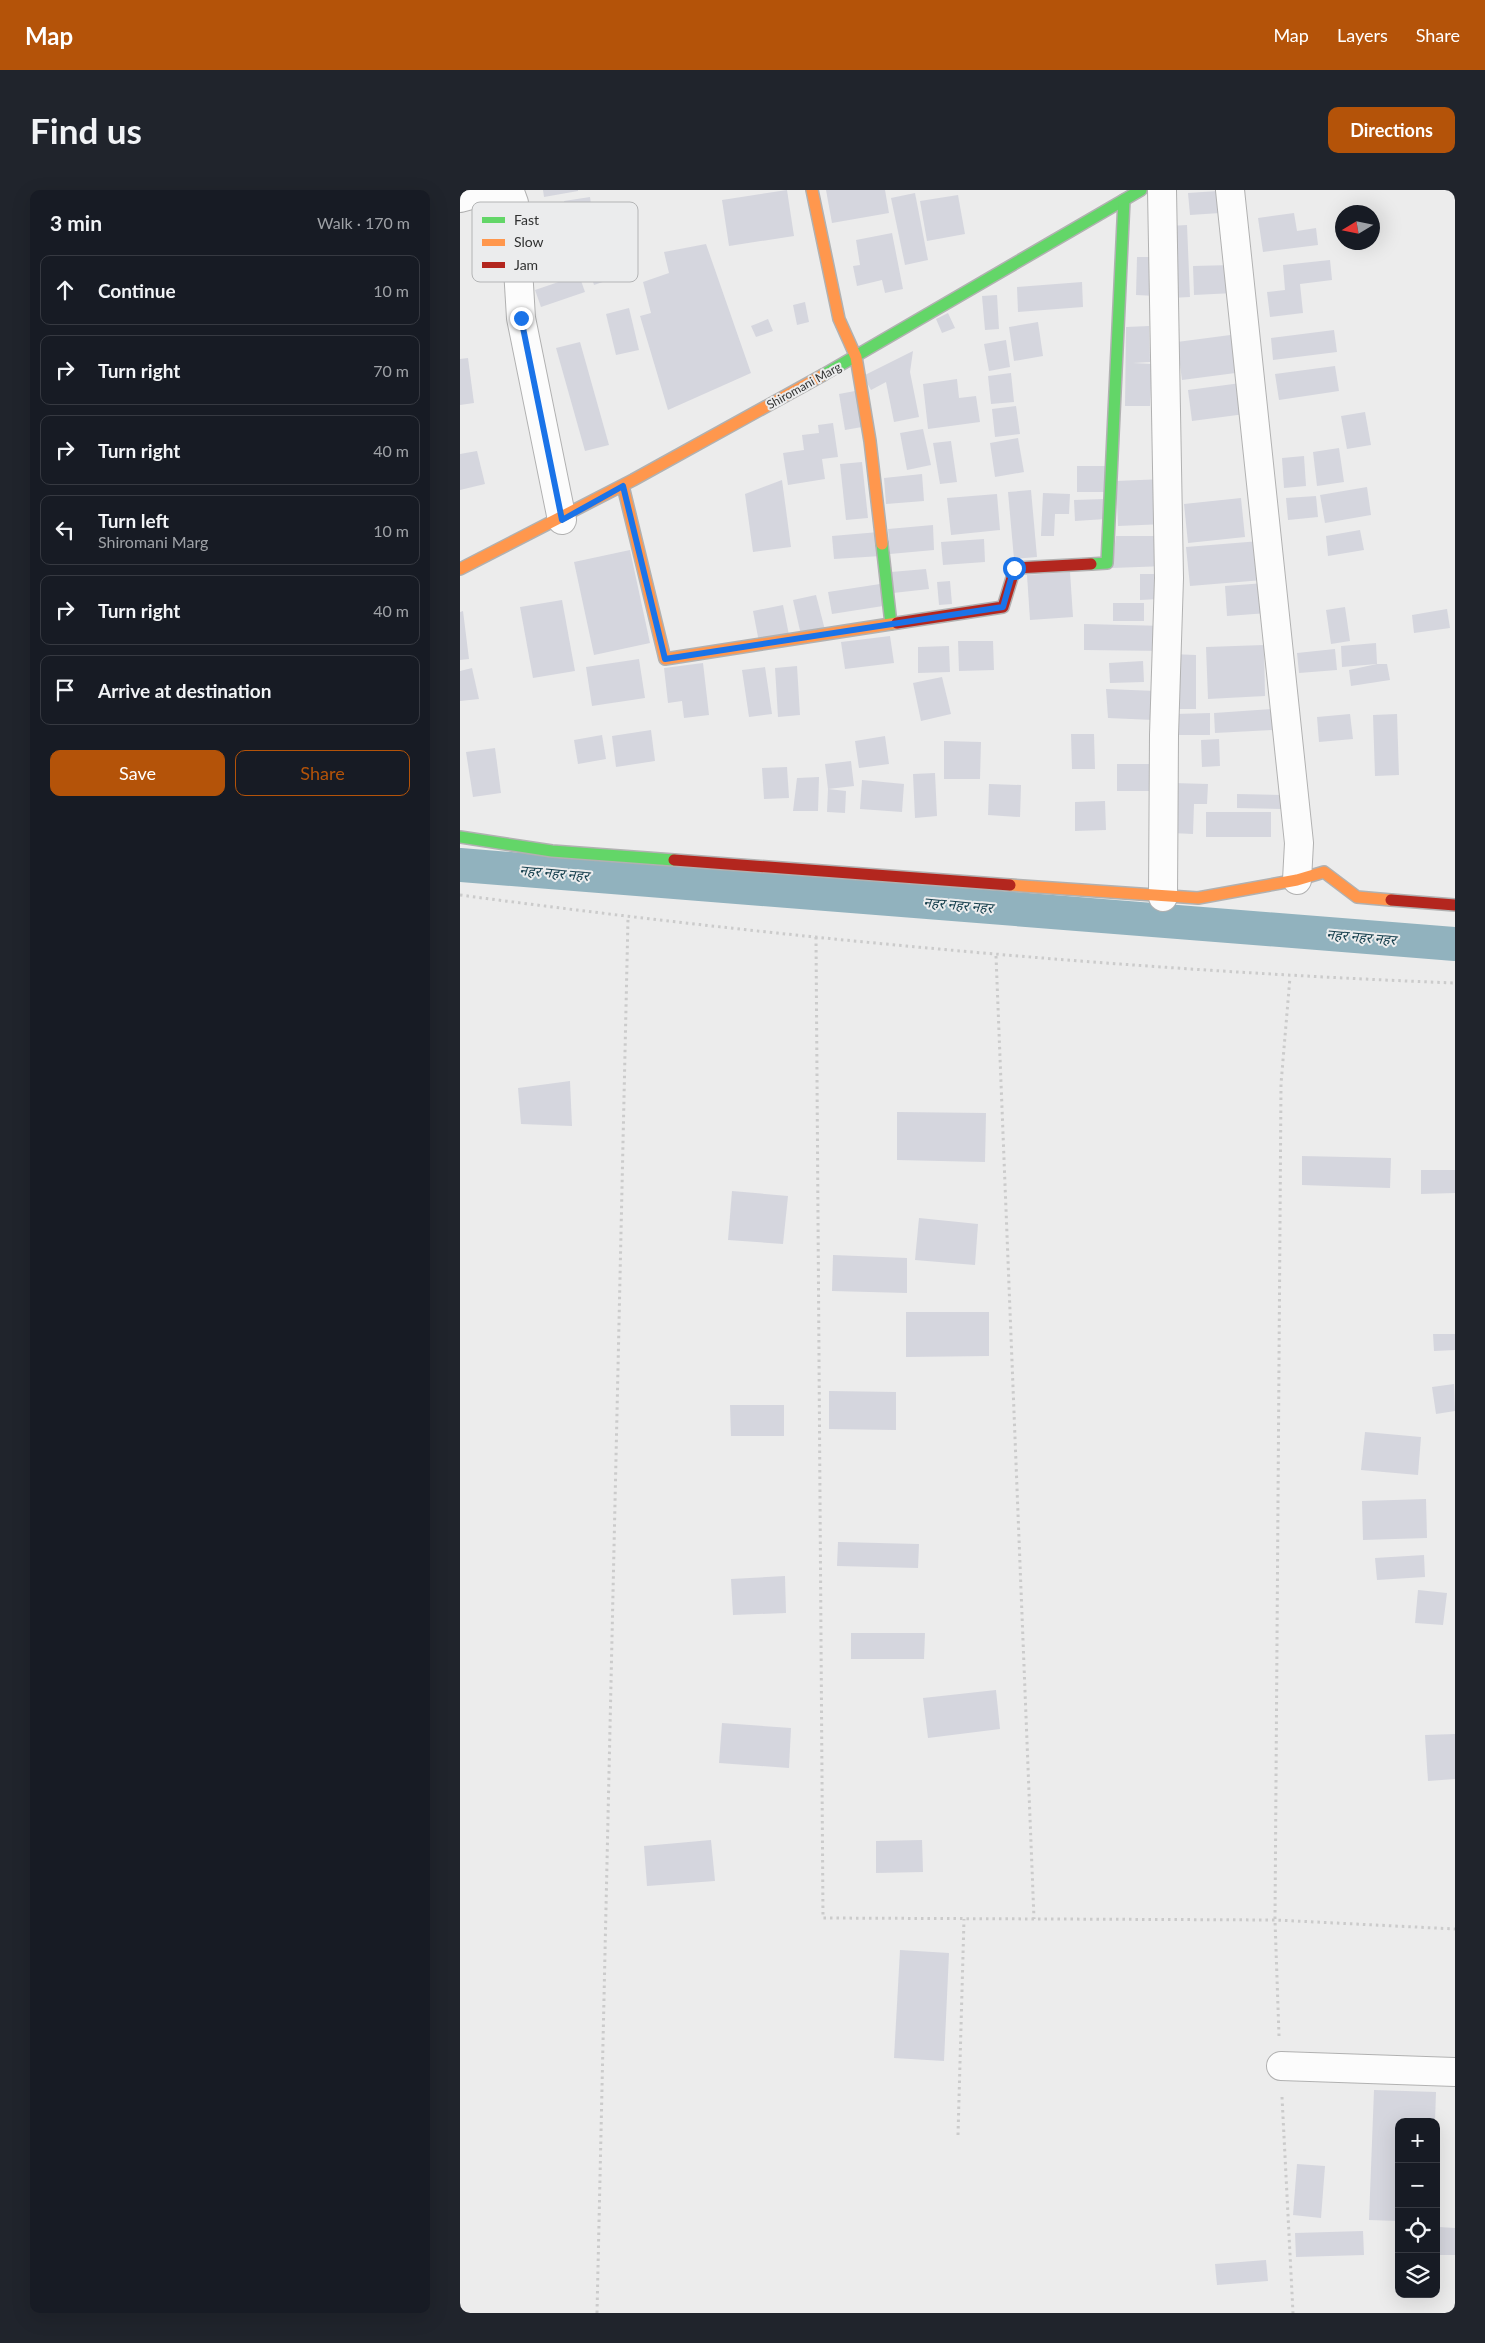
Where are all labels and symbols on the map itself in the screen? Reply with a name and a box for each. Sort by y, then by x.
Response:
legend [472,202,638,282]
north arrow [1335,205,1380,250]
text: Fast [514,211,539,228]
text: Slow [514,233,544,250]
text: Jam [514,256,538,273]
route end [510,307,533,330]
street label: Shiromani Marg [764,359,844,412]
route start [1003,557,1026,580]
water label: नहर नहर नहर [519,861,593,884]
water label: नहर नहर नहर [923,893,997,916]
water label: नहर नहर नहर [1326,925,1400,948]

